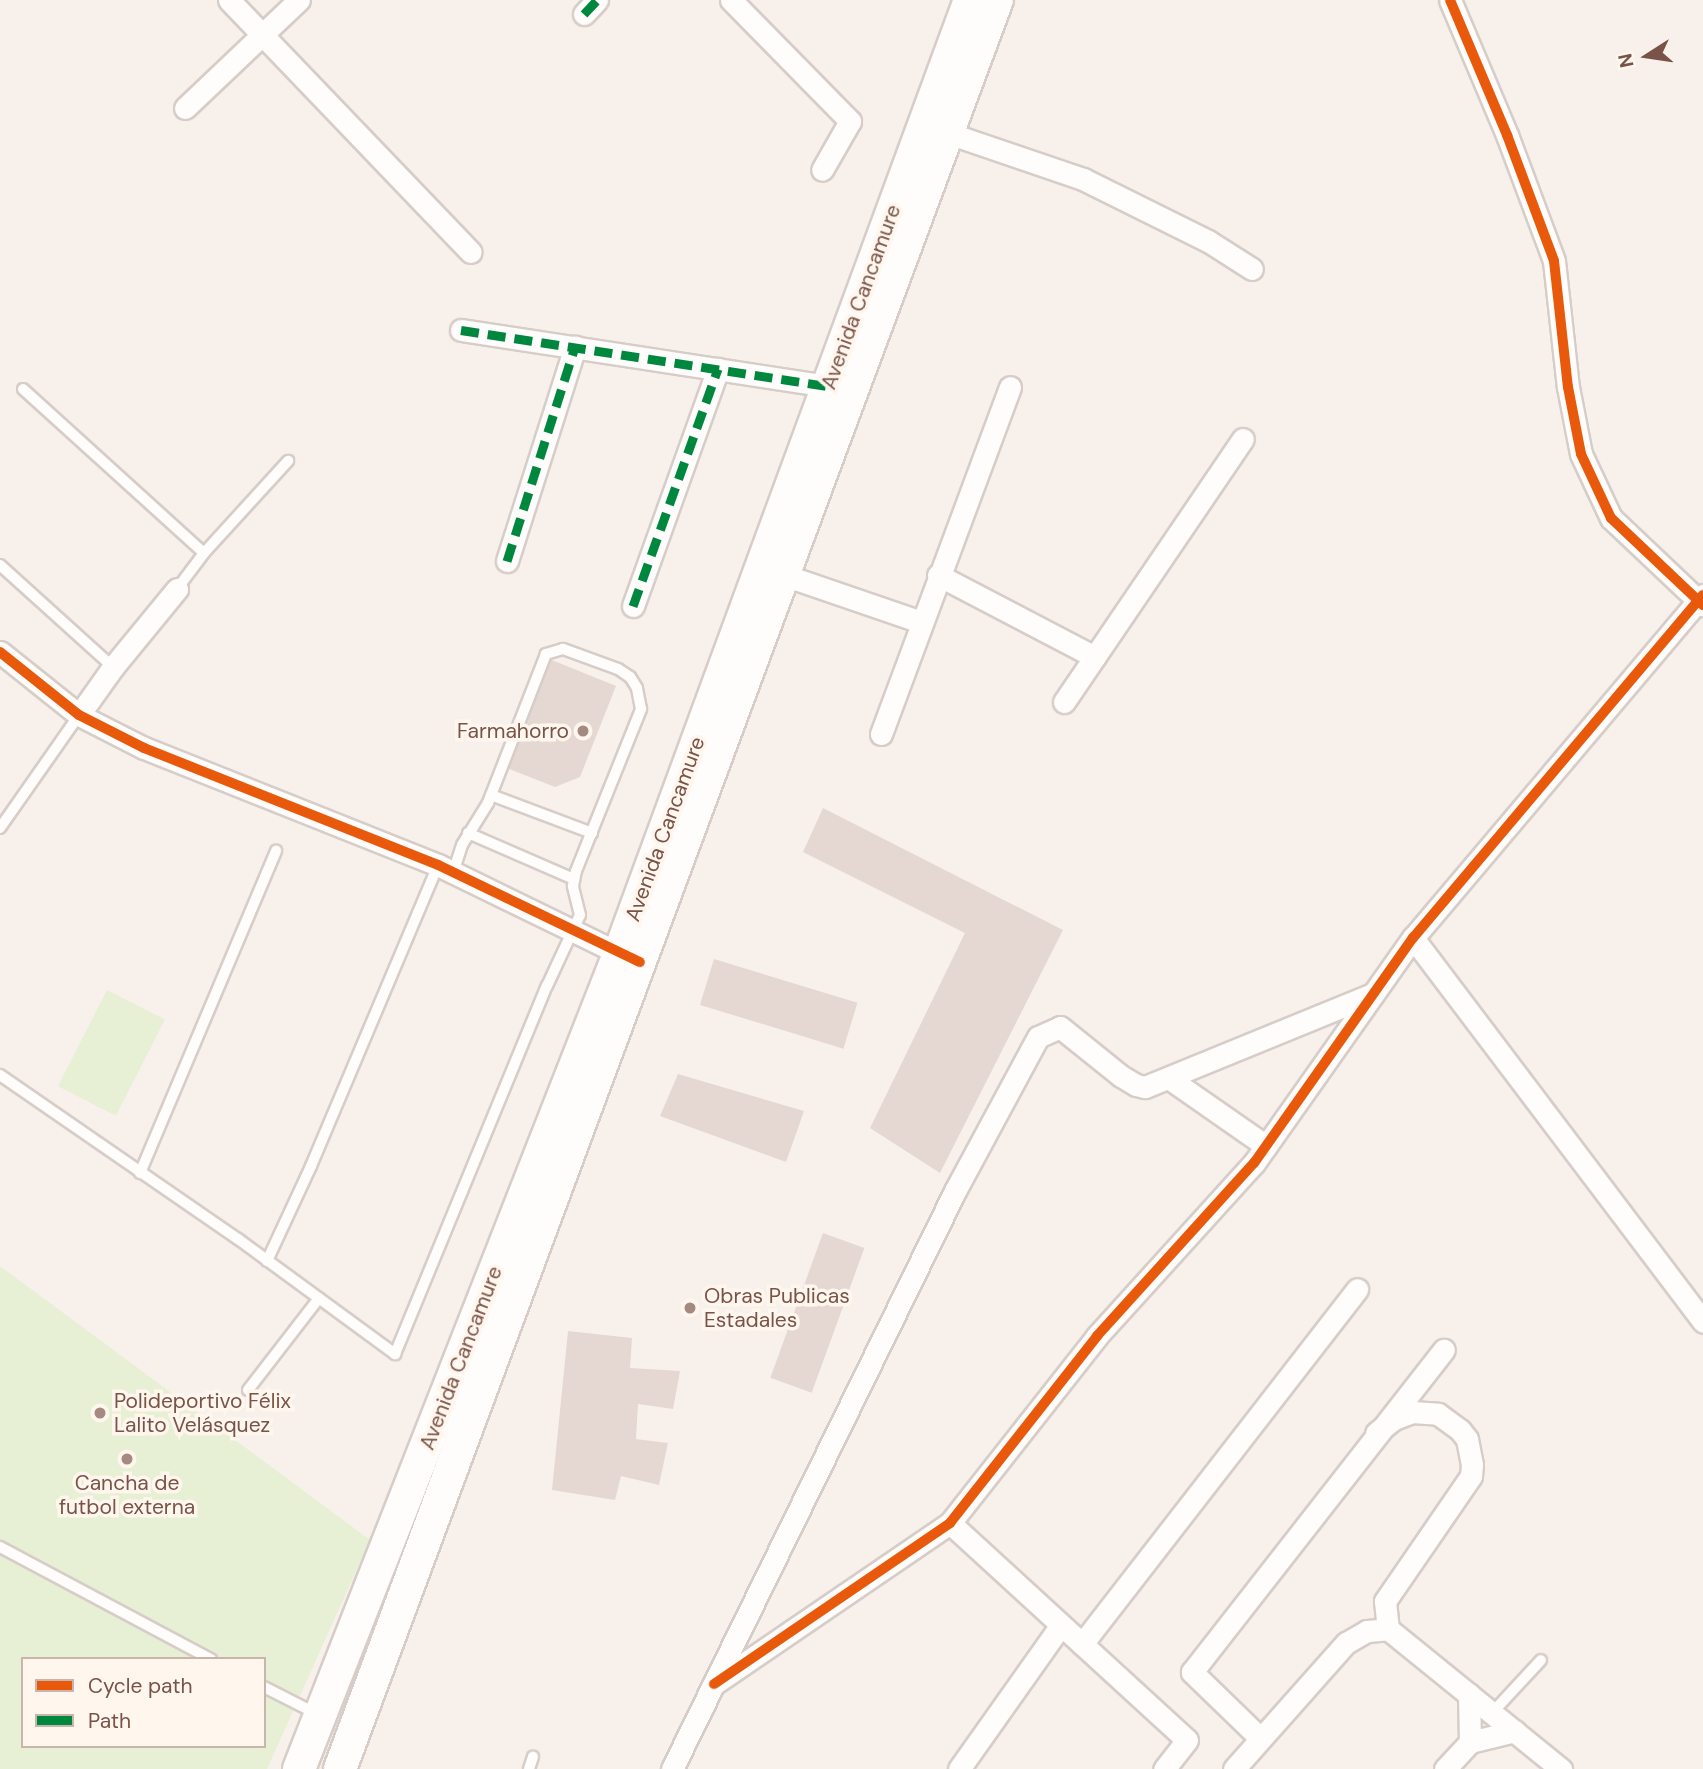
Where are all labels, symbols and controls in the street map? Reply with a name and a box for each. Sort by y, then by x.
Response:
north arrow [1612,21,1682,91]
text: N [1612,51,1640,70]
street label: Avenida Cancamure [816,201,906,393]
place label: Farmahorro [457,718,569,744]
marker: Farmahorro [575,723,591,739]
street label: Avenida Cancamure [620,733,710,925]
street label: Avenida Cancamure [414,1263,508,1453]
place label: Obras Publicas Estadales [704,1283,850,1333]
marker: Obras Publicas Estadales [682,1300,698,1316]
place label: Polideportivo Félix Lalito Velásquez [114,1388,291,1438]
marker: Polideportivo Félix Lalito Velásquez [92,1405,108,1421]
marker: Cancha de futbol externa [119,1451,135,1467]
place label: Cancha de futbol externa [59,1470,195,1520]
legend [21,1657,266,1748]
text: Cycle path [88,1672,193,1700]
text: Path [88,1707,131,1735]

